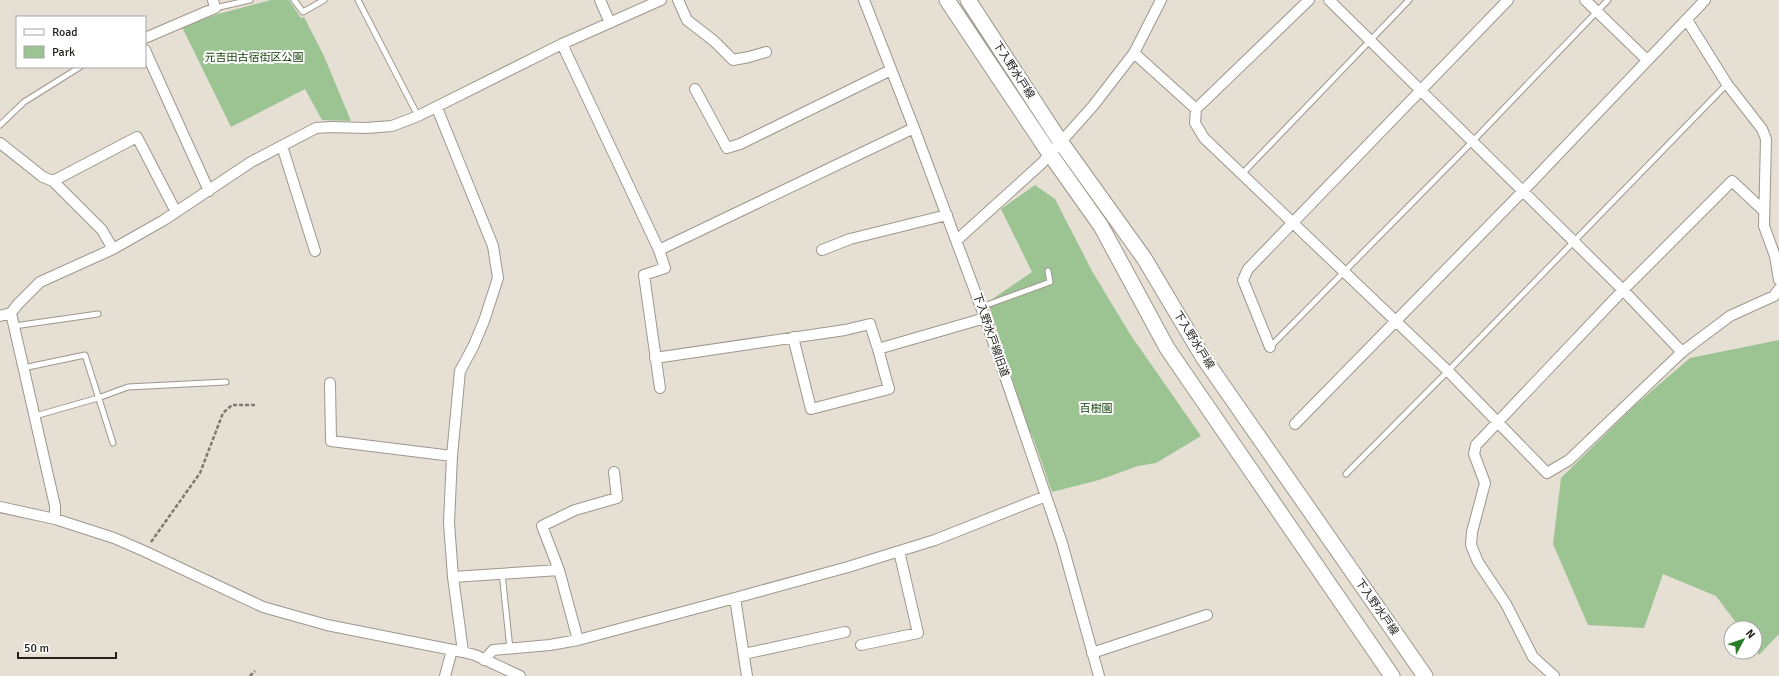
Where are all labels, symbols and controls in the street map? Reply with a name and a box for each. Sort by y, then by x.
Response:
legend [16,16,146,68]
text: Road [52,25,78,40]
street label: 下入野水戸線 [991,39,1037,101]
text: Park [52,45,75,60]
park label: 元吉田古宿街区公園 [205,51,304,64]
street label: 下入野水戸線旧道 [971,291,1011,379]
street label: 下入野水戸線 [1171,309,1217,371]
park label: 百樹園 [1080,402,1113,415]
street label: 下入野水戸線 [1353,576,1401,638]
north arrow [1723,620,1763,660]
text: N [1743,627,1758,641]
scale bar [18,634,116,660]
text: 50 m [24,641,49,656]

